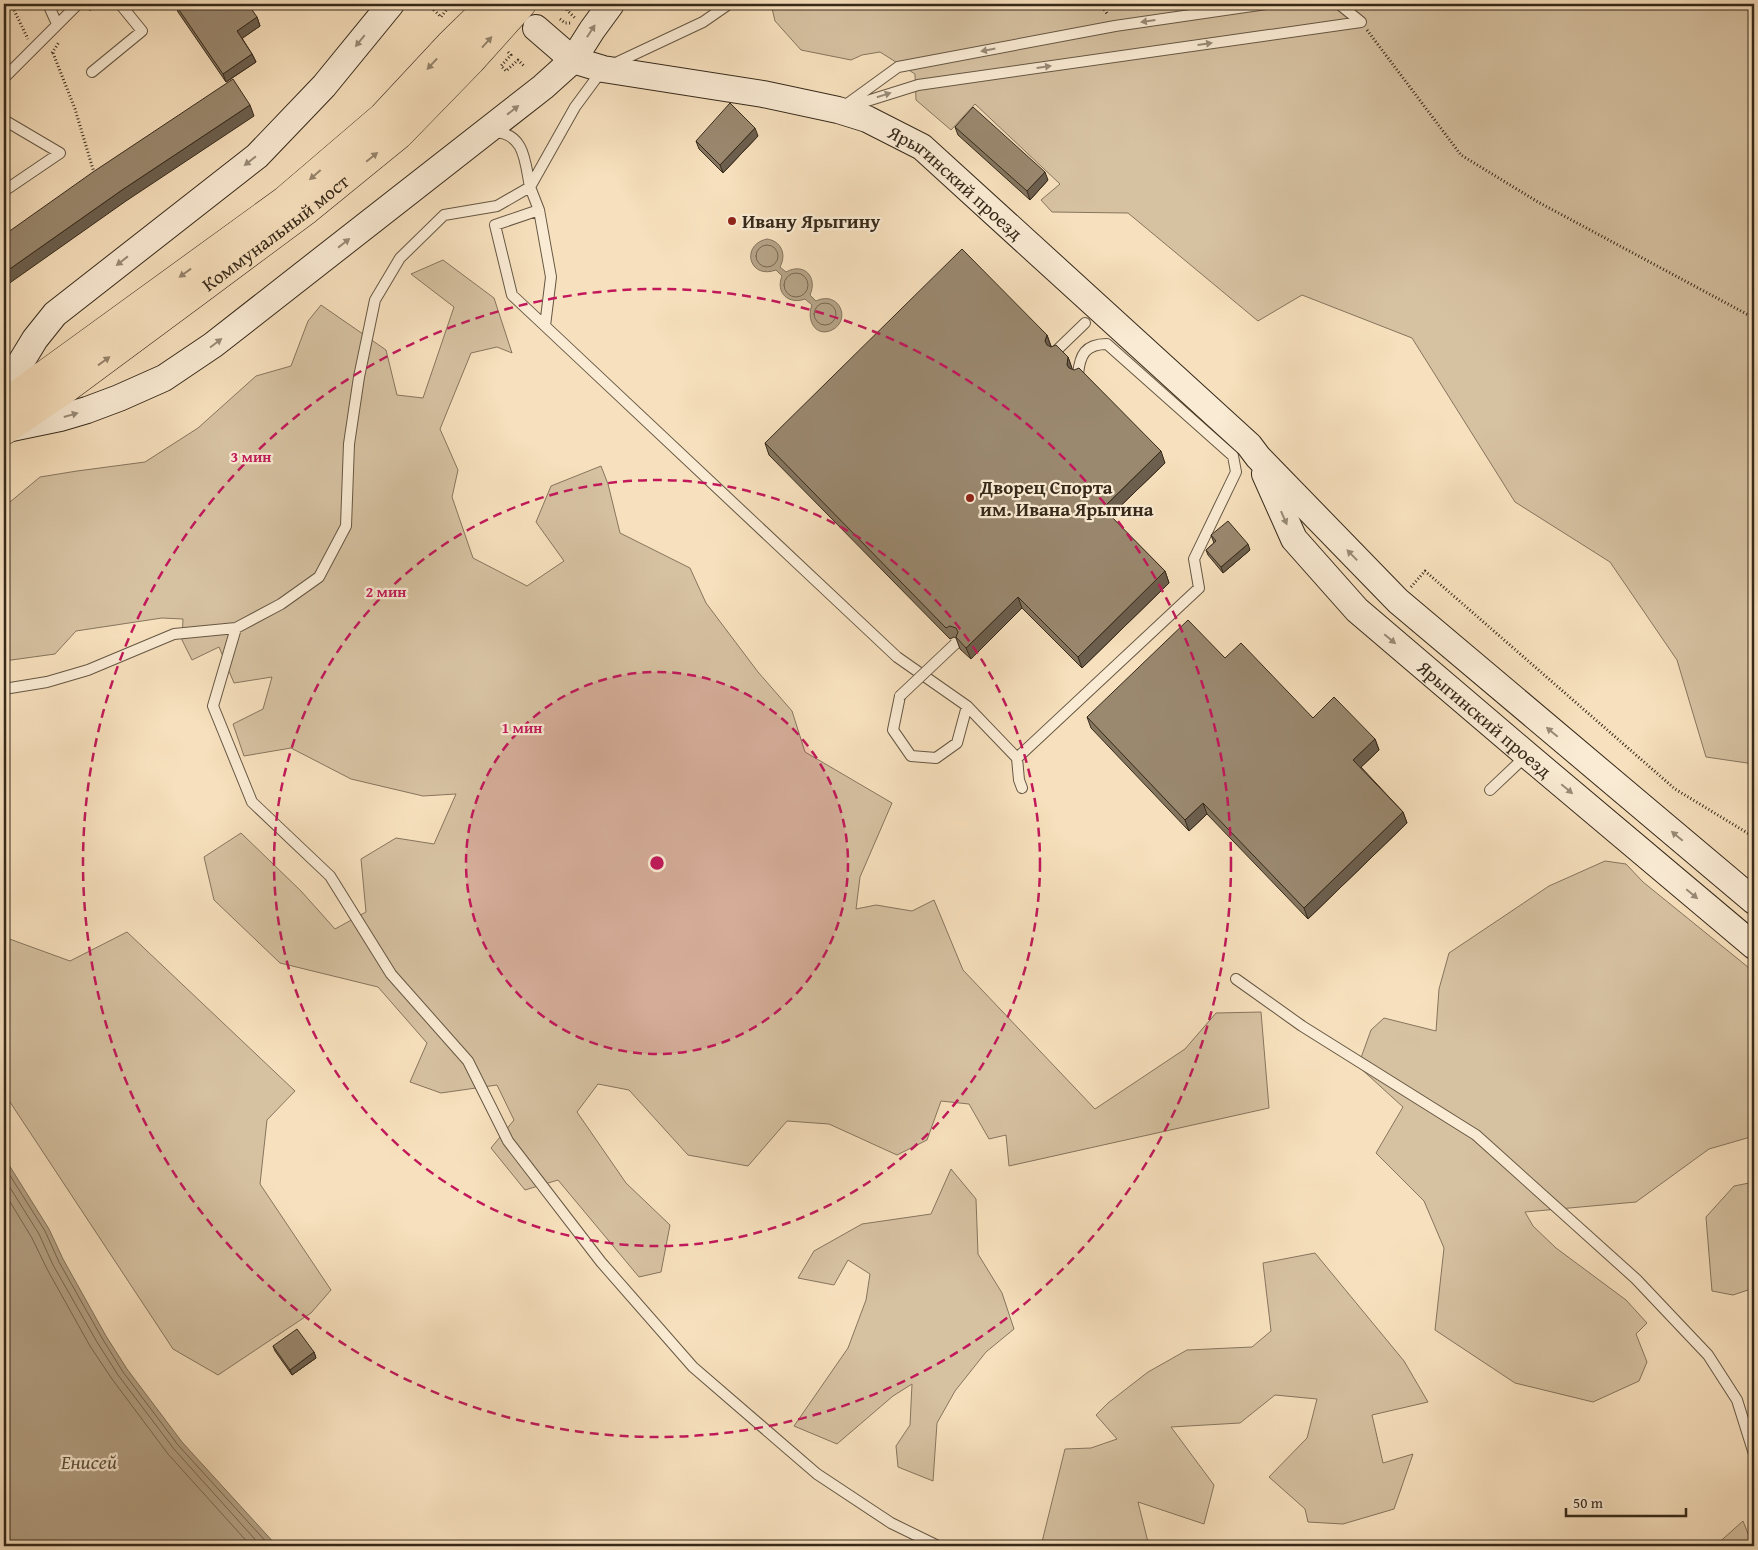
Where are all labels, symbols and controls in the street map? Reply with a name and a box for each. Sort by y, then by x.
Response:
one-way arrow [1140,17,1156,25]
one-way arrow [586,25,596,38]
one-way arrow [354,35,365,48]
one-way arrow [482,36,493,49]
one-way arrow [1197,40,1213,48]
one-way arrow [981,46,996,54]
one-way arrow [426,57,438,69]
one-way arrow [1036,63,1052,71]
one-way arrow [877,91,892,99]
one-way arrow [506,105,520,115]
street label: Ярыгинский проезд [882,118,1029,246]
one-way arrow [365,151,378,162]
one-way arrow [244,156,257,167]
street label: Коммунальный мост [196,167,355,298]
one-way arrow [308,170,321,181]
place label: Ивану Ярыгину [742,207,880,235]
marker: Ивану Ярыгину [726,215,738,227]
one-way arrow [337,237,350,248]
one-way arrow [116,256,129,267]
one-way arrow [178,268,192,278]
one-way arrow [209,337,222,348]
one-way arrow [97,356,111,366]
one-way arrow [64,410,79,418]
text: 3 мин [231,446,272,467]
place label: Дворец Спорта им. Ивана Ярыгина [979,473,1154,523]
marker: Дворец Спорта им. Ивана Ярыгина [964,492,976,504]
one-way arrow [1281,511,1289,525]
one-way arrow [1346,549,1358,561]
text: 2 мин [366,581,407,602]
one-way arrow [1384,633,1396,644]
street label: Ярыгинский проезд [1411,653,1558,784]
text: 1 мин [502,717,543,738]
one-way arrow [1546,726,1559,737]
one-way arrow [1561,784,1574,795]
one-way arrow [1670,831,1683,842]
centre of rings [648,854,666,872]
one-way arrow [1685,888,1698,899]
water label: Енисей [60,1447,117,1476]
scale bar [1566,1485,1686,1517]
text: 50 m [1573,1492,1604,1513]

